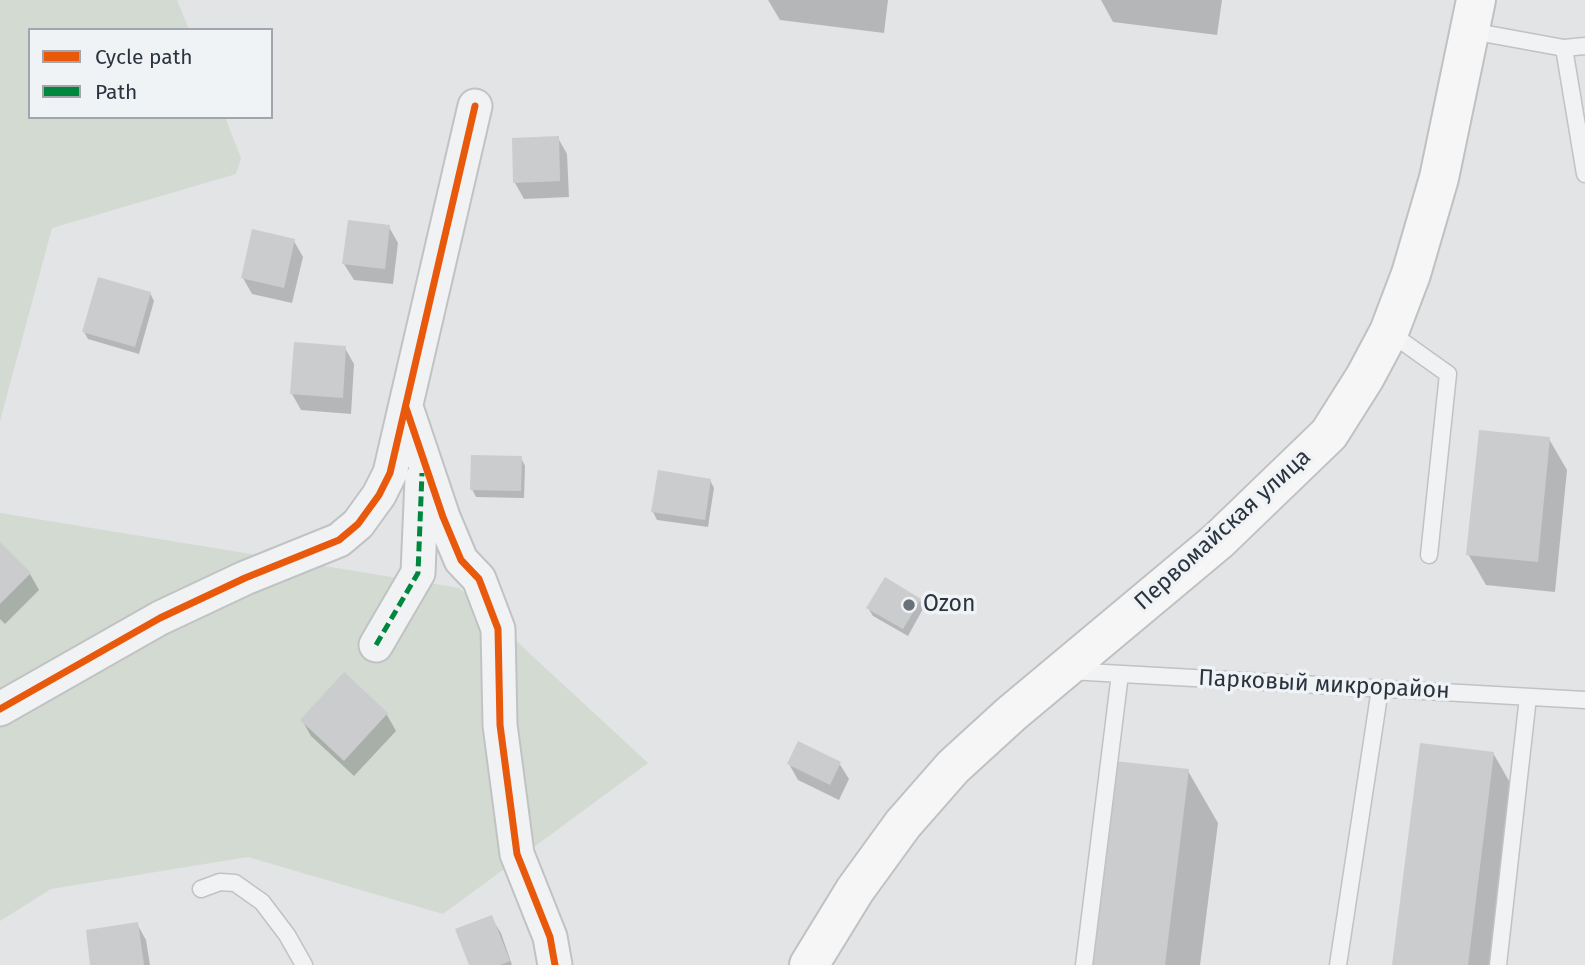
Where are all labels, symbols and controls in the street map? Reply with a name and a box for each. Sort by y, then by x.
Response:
legend [28,28,273,119]
text: Cycle path [95,44,193,70]
text: Path [95,79,137,105]
street label: Первомайская улица [1129,444,1317,616]
place label: Ozon [923,591,975,619]
marker: Ozon [901,597,917,613]
street label: Парковый микрорайон [1198,665,1450,705]

